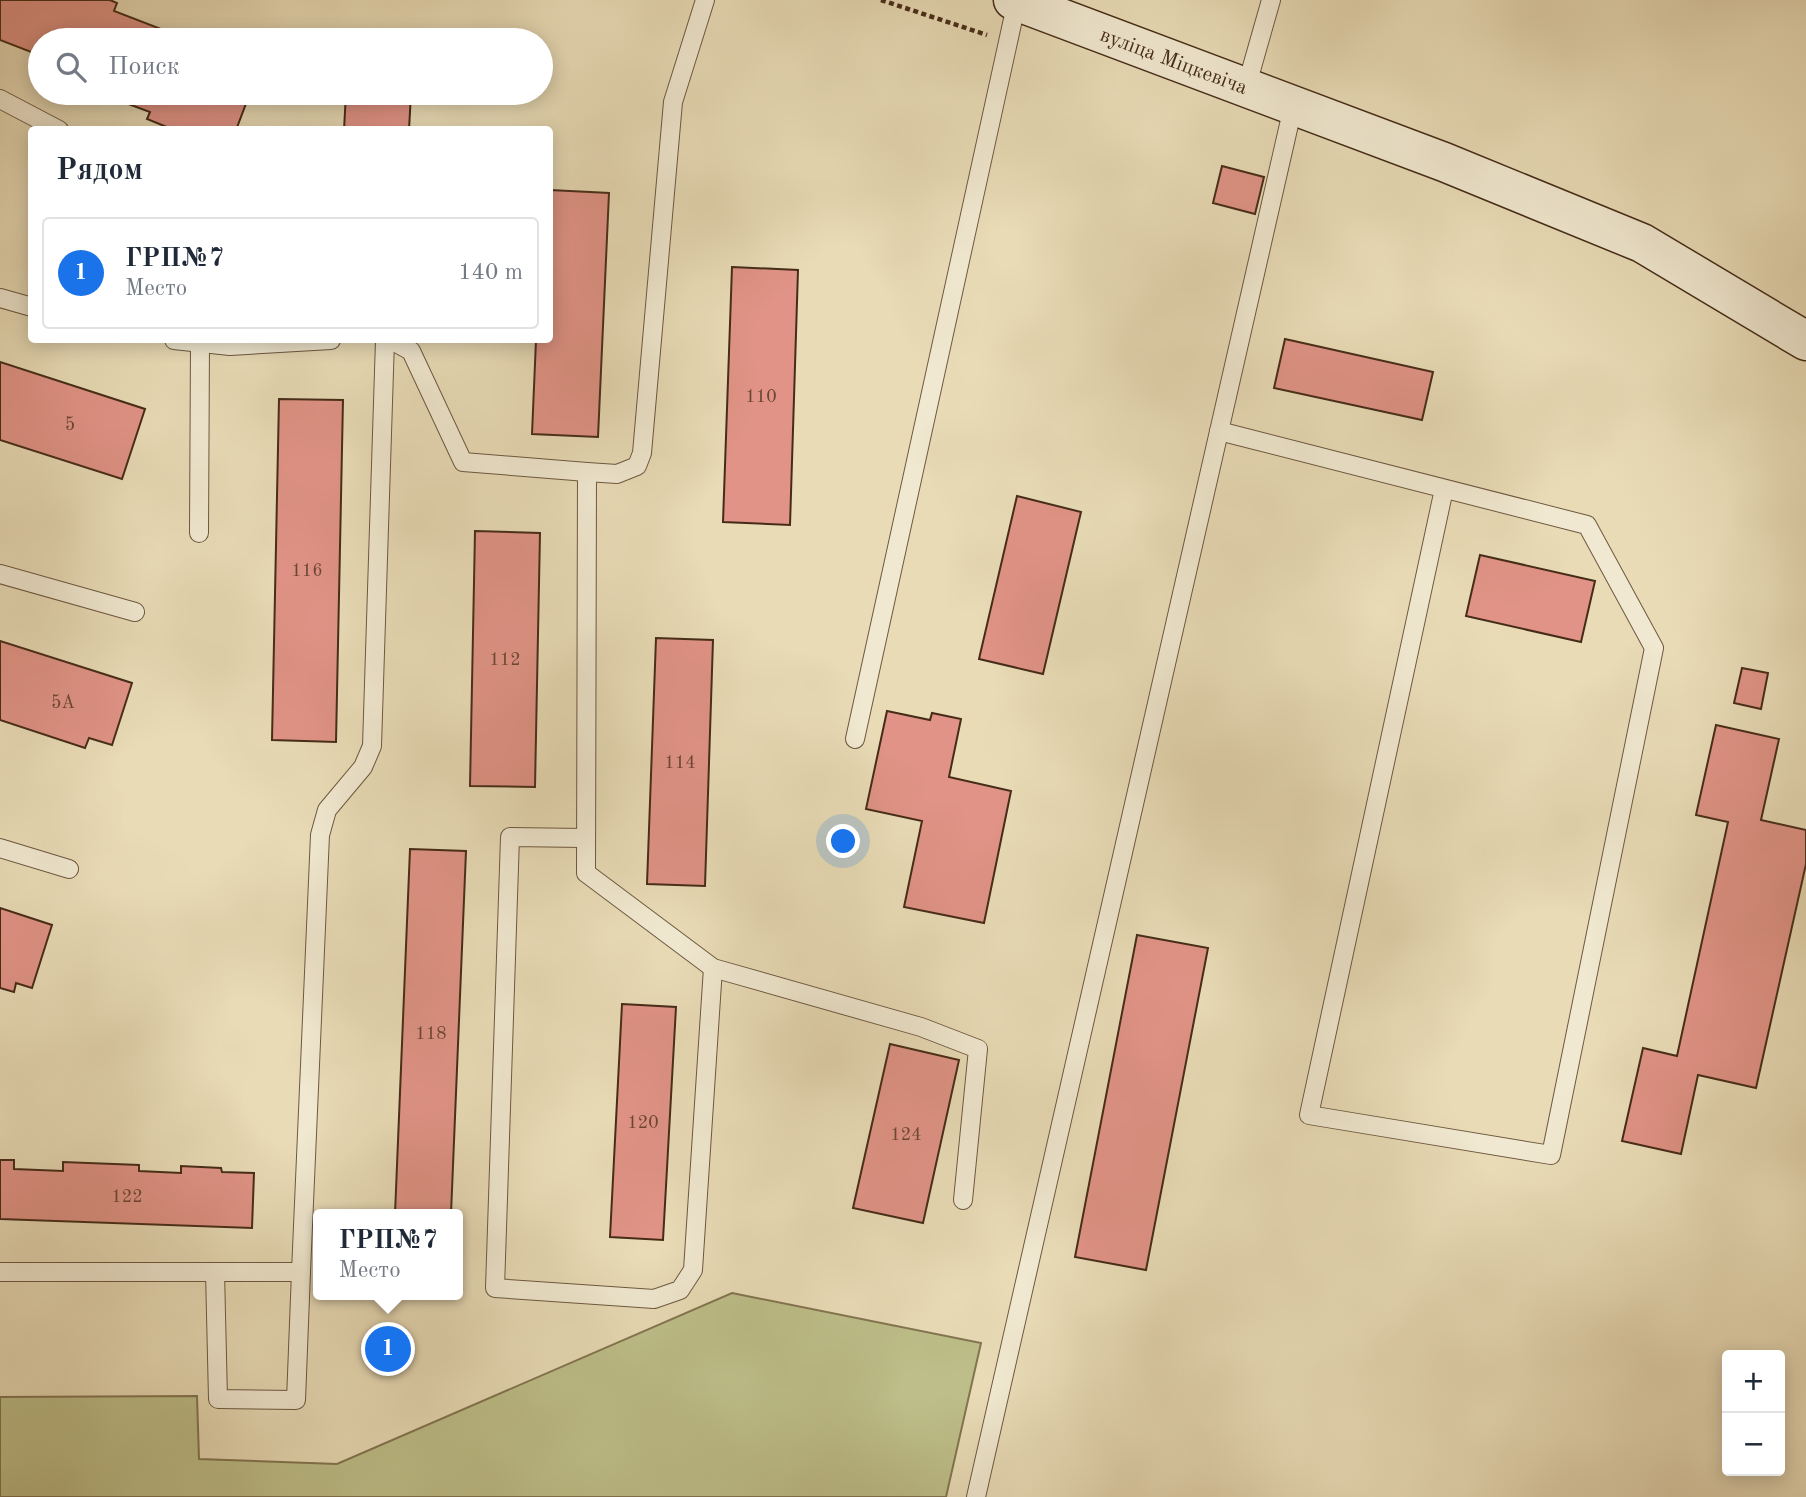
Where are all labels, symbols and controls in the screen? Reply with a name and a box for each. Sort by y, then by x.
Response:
street label: вуліца Міцкевіча [1097,25,1250,99]
search box [28,28,553,105]
icon: search [52,48,90,86]
text: Поиск [108,54,180,80]
text: Рядом [56,156,143,186]
text: ГРП№7 [125,246,224,272]
text: 1 [74,261,88,284]
text: 140 m [458,261,523,284]
text: Место [125,277,187,300]
house number: 110 [745,388,777,406]
house number: 5 [65,416,75,434]
house number: 116 [291,562,323,580]
house number: 112 [489,651,521,669]
house number: 5А [51,694,75,712]
house number: 114 [664,754,696,772]
your location [826,824,860,858]
house number: 118 [415,1025,447,1043]
house number: 120 [627,1114,659,1132]
house number: 124 [890,1126,922,1144]
house number: 122 [111,1188,143,1206]
popup [313,1209,463,1300]
text: ГРП№7 [338,1228,438,1254]
text: Место [338,1259,401,1282]
pin: 1 [365,1323,411,1375]
map controls [1722,1350,1785,1476]
button: + [1722,1350,1785,1413]
button: − [1722,1413,1785,1476]

